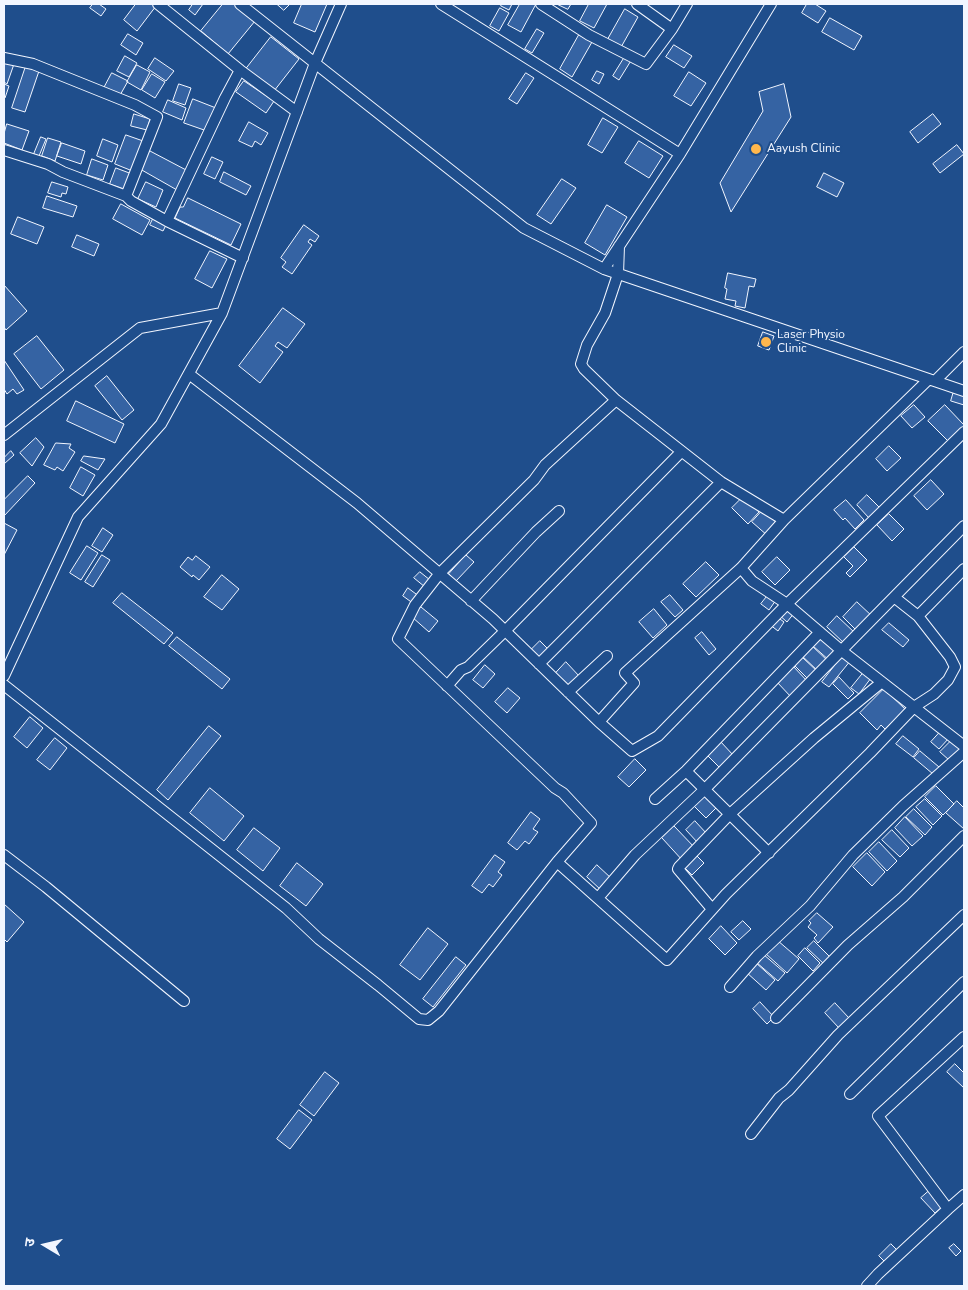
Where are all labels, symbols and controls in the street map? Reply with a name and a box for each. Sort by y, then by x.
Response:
marker: Aayush Clinic [749,142,763,156]
place label: Aayush Clinic [767,142,840,156]
place label: Laser Physio Clinic [777,328,845,356]
marker: Laser Physio Clinic [759,335,773,349]
north arrow [20,1220,70,1270]
text: उ [20,1237,40,1248]

